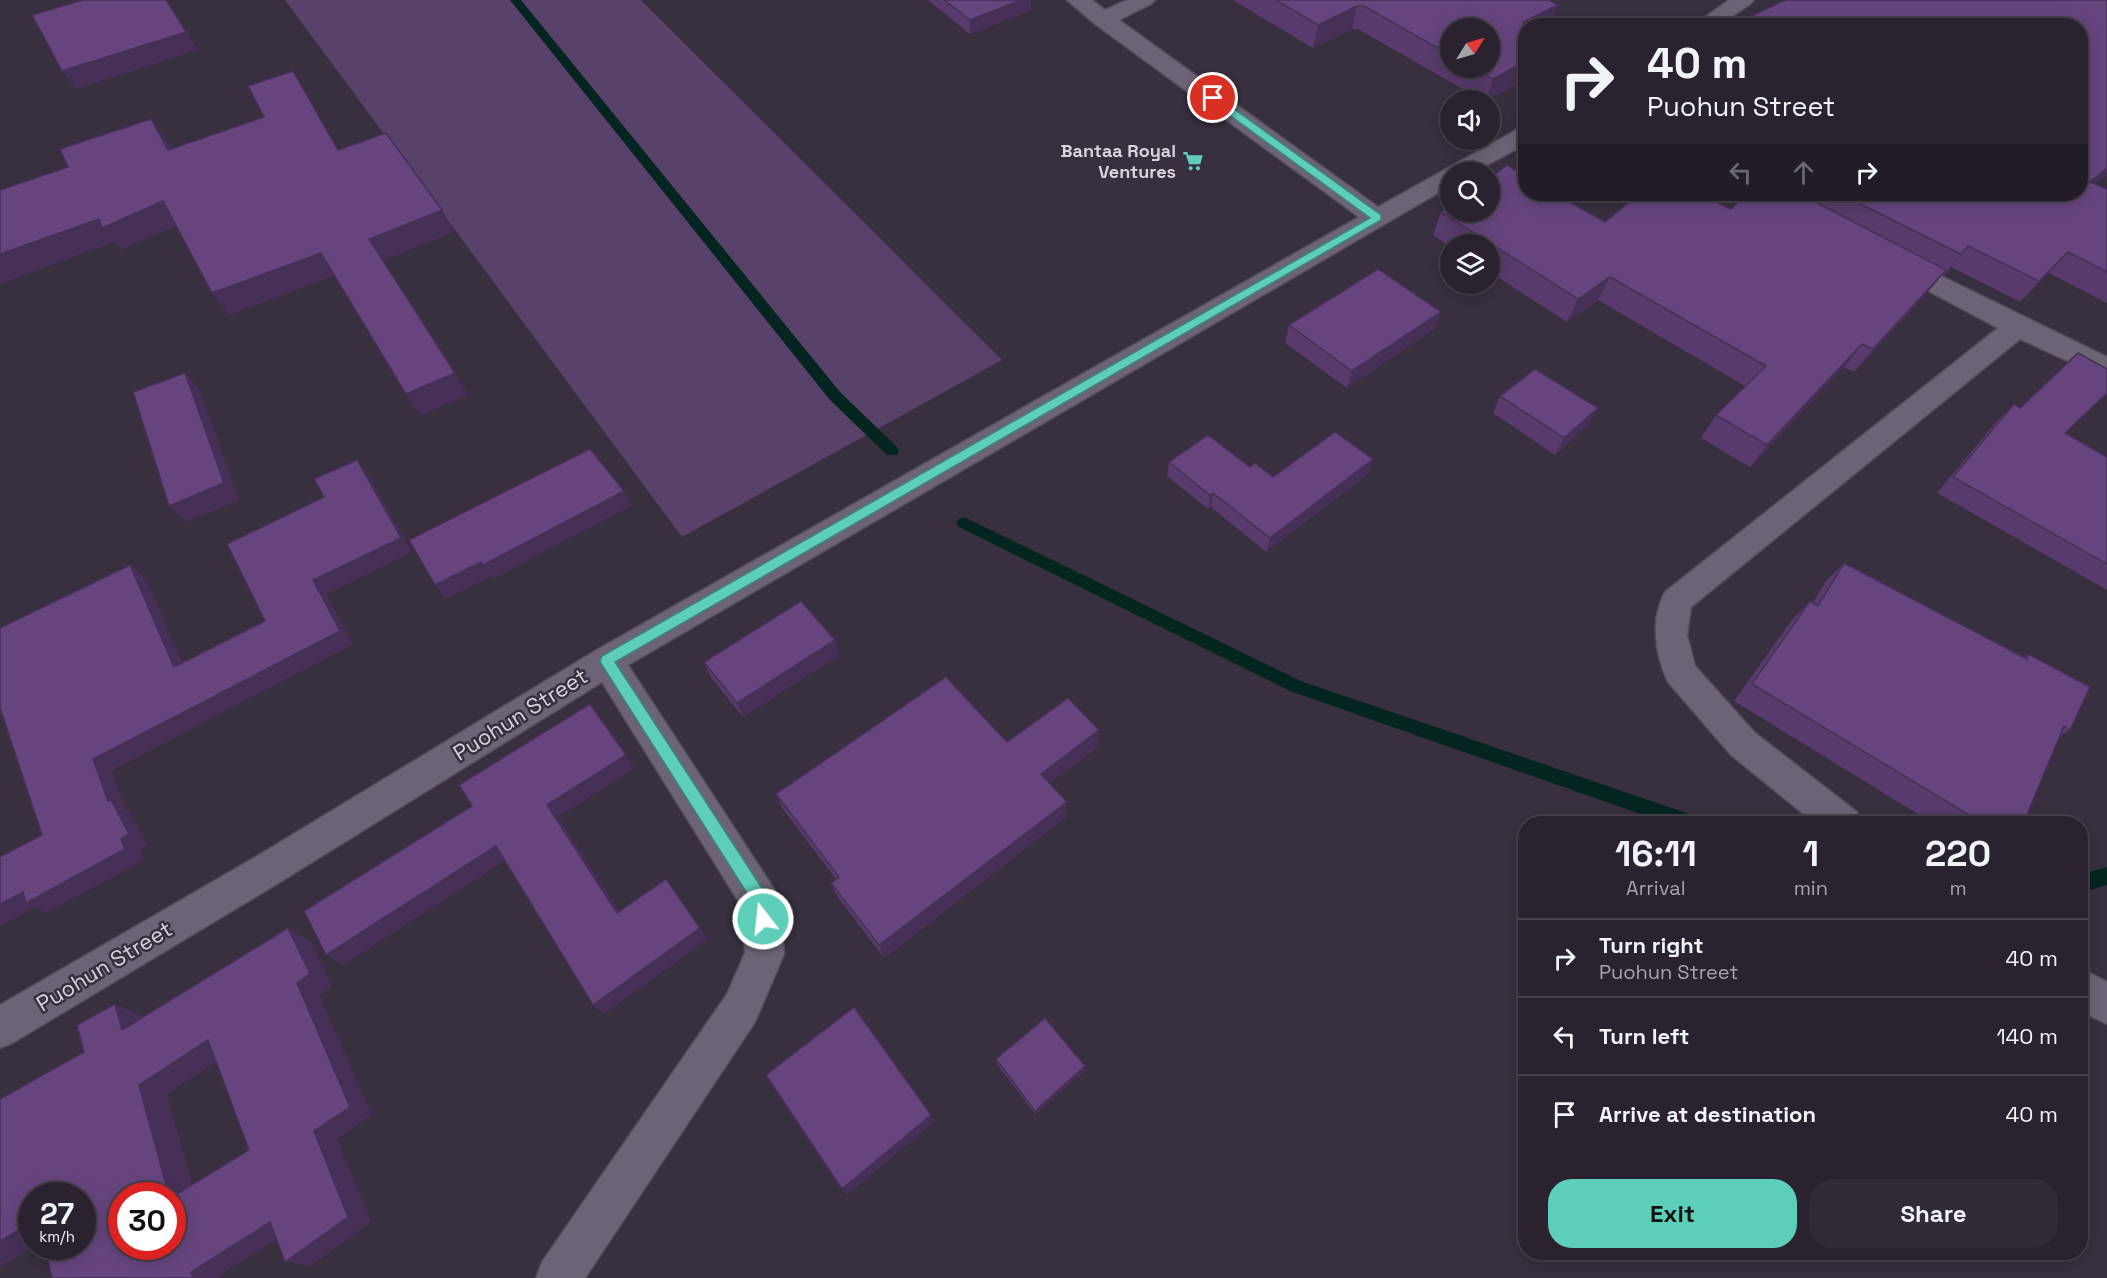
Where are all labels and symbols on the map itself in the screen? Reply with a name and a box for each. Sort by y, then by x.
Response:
north arrow [1440,18,1500,78]
pin [1187,72,1238,123]
place label: Bantaa Royal Ventures [1061,139,1176,183]
supermarket icon: Bantaa Royal Ventures [1181,149,1205,173]
street label: Puohun Street [448,661,592,767]
position arrow [731,887,795,951]
street label: Puohun Street [31,914,177,1018]
speed limit sign: 30 [108,1182,186,1260]

